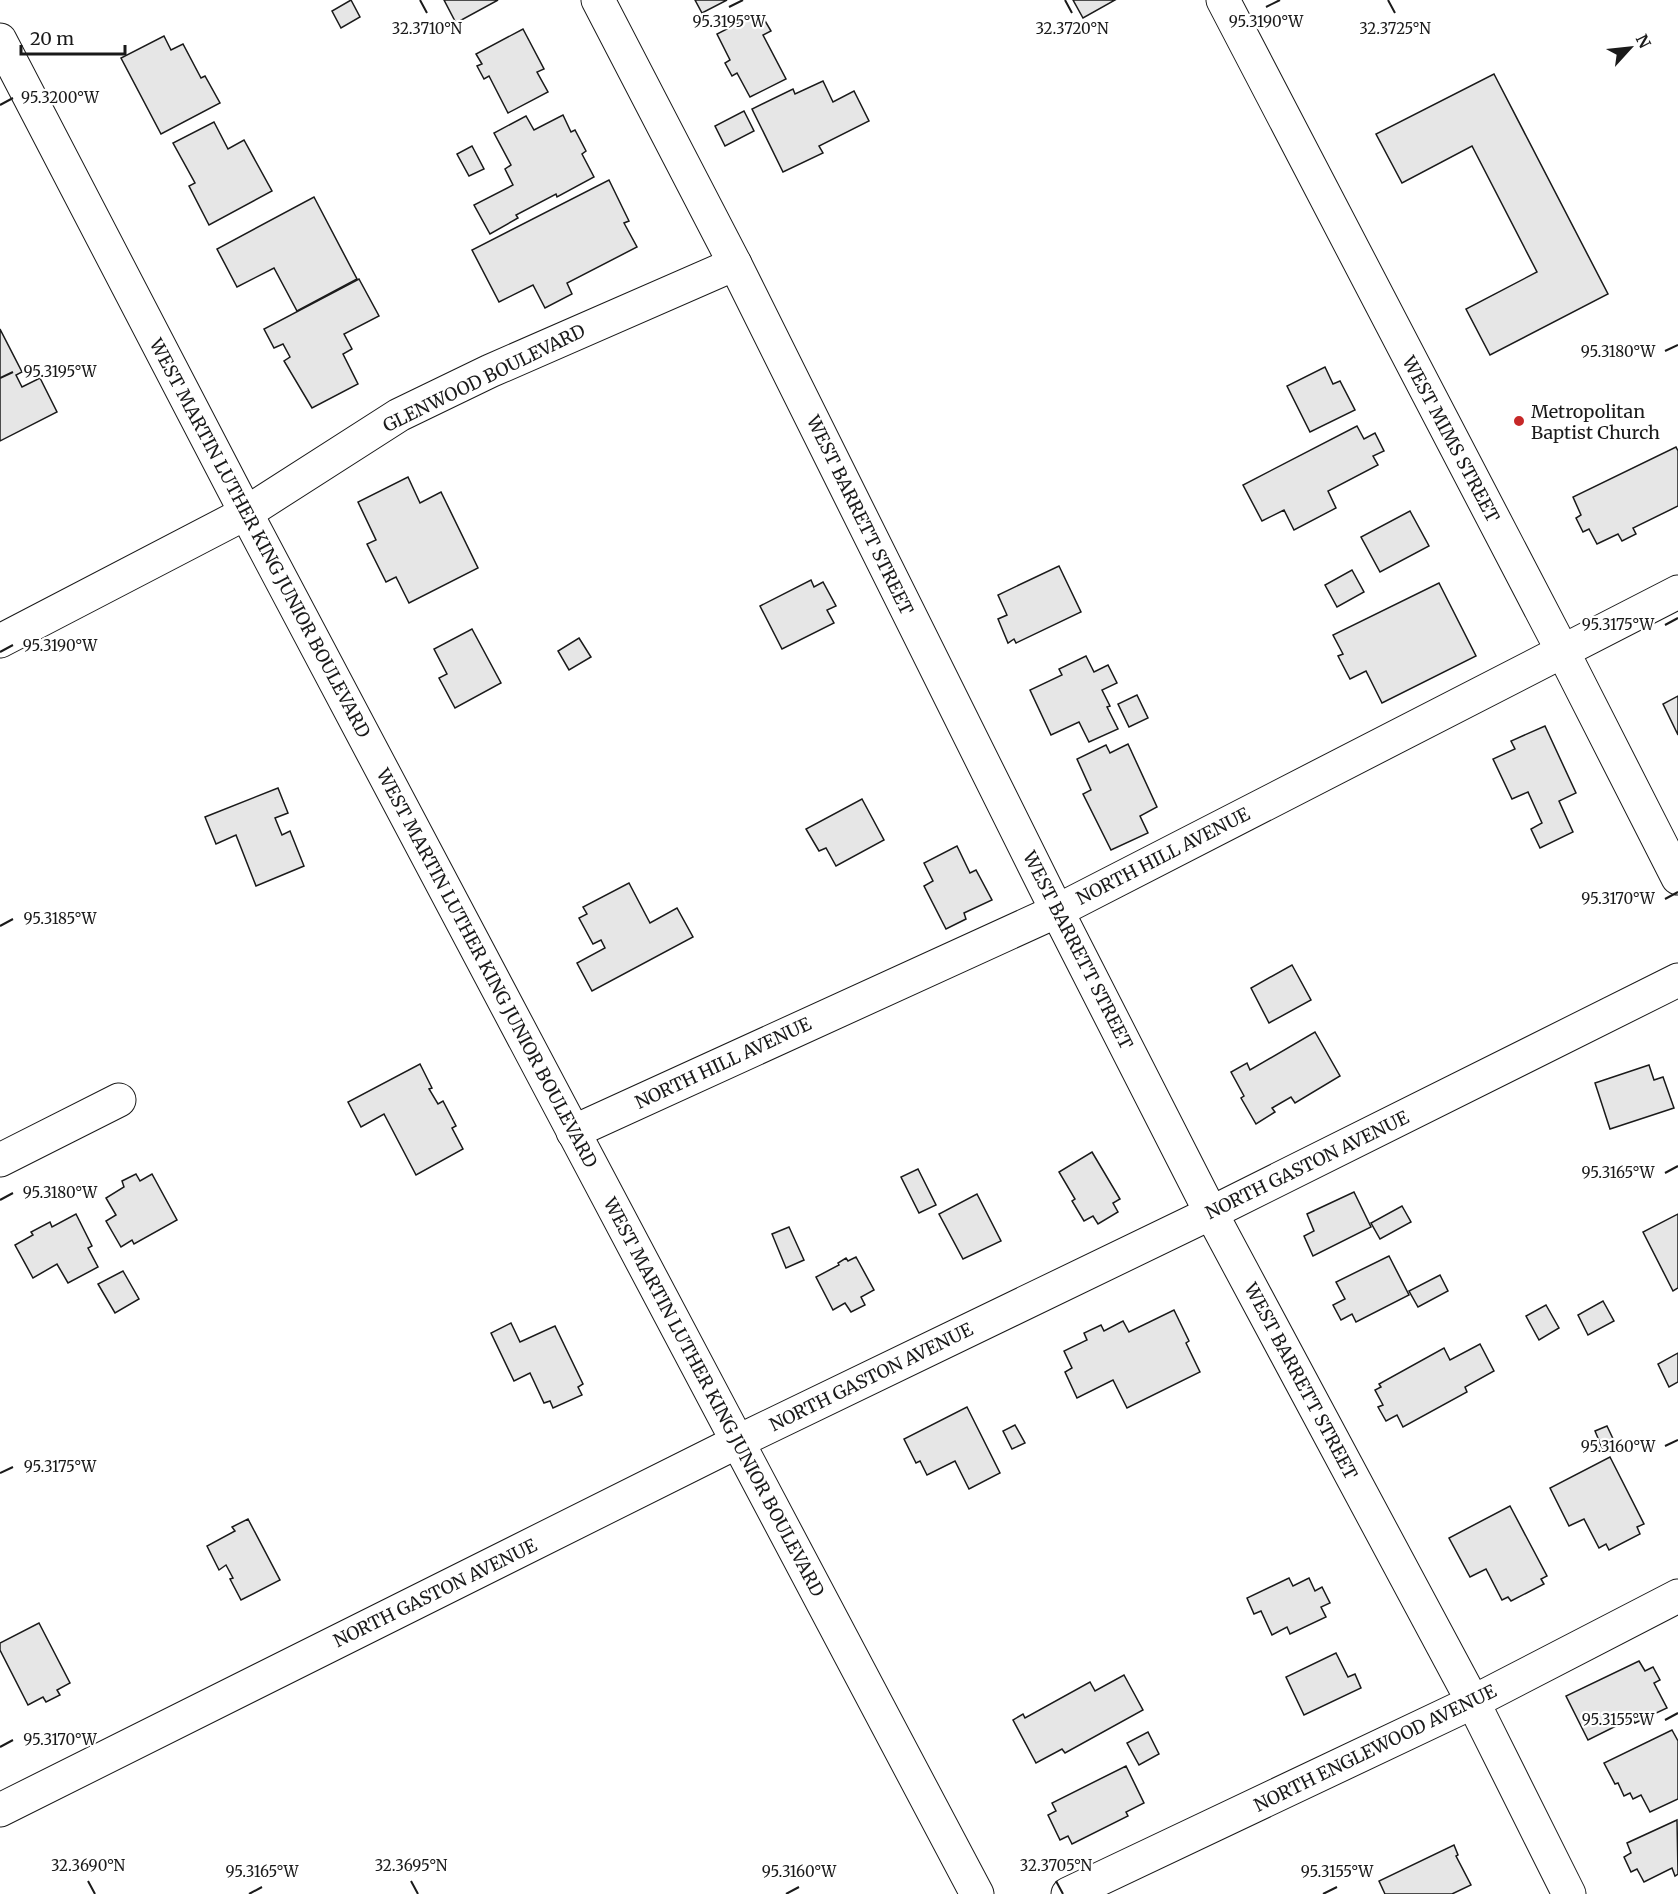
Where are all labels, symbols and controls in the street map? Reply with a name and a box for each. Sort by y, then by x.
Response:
text: 95.3195°W [692,12,767,31]
text: 95.3190°W [1229,12,1304,31]
scale bar [21,18,124,56]
north arrow [1600,18,1660,78]
text: 32.3710°N [392,19,463,38]
text: 32.3720°N [1035,19,1109,38]
text: 32.3725°N [1359,19,1431,38]
text: 20 m [30,27,74,50]
text: N [1632,31,1655,52]
text: 95.3200°W [21,88,100,107]
street label: GLENWOOD BOULEVARD [379,319,589,437]
street label: WEST MARTIN LUTHER KING JUNIOR BOULEVARD [144,334,375,742]
text: 95.3180°W [1581,342,1656,361]
street label: WEST MIMS STREET [1397,351,1505,527]
text: 95.3195°W [23,362,98,381]
place label: Metropolitan Baptist Church [1531,400,1660,444]
street label: WEST BARRETT STREET [801,411,919,619]
marker: Metropolitan Baptist Church [1512,414,1526,428]
text: 95.3175°W [1582,615,1655,634]
text: 95.3190°W [23,636,98,655]
street label: WEST MARTIN LUTHER KING JUNIOR BOULEVARD [371,764,602,1172]
street label: NORTH HILL AVENUE [1072,802,1254,910]
street label: WEST BARRETT STREET [1018,846,1138,1053]
text: 95.3170°W [1581,889,1656,908]
text: 95.3185°W [24,909,97,928]
street label: NORTH HILL AVENUE [631,1012,815,1114]
street label: NORTH GASTON AVENUE [1202,1105,1413,1224]
text: 95.3165°W [1582,1163,1655,1182]
text: 95.3180°W [23,1183,98,1202]
street label: WEST MARTIN LUTHER KING JUNIOR BOULEVARD [598,1193,829,1601]
street label: WEST BARRETT STREET [1239,1278,1363,1484]
street label: NORTH GASTON AVENUE [766,1317,977,1436]
text: 95.3160°W [1581,1437,1656,1456]
text: 95.3175°W [24,1457,97,1476]
street label: NORTH GASTON AVENUE [330,1533,541,1652]
street label: NORTH ENGLEWOOD AVENUE [1250,1679,1500,1817]
text: 95.3155°W [1582,1710,1655,1729]
text: 95.3170°W [23,1730,98,1749]
text: 32.3690°N [51,1856,125,1875]
text: 32.3695°N [375,1856,448,1875]
text: 32.3705°N [1020,1856,1093,1875]
text: 95.3165°W [226,1862,299,1881]
text: 95.3160°W [762,1862,837,1881]
text: 95.3155°W [1301,1862,1374,1881]

